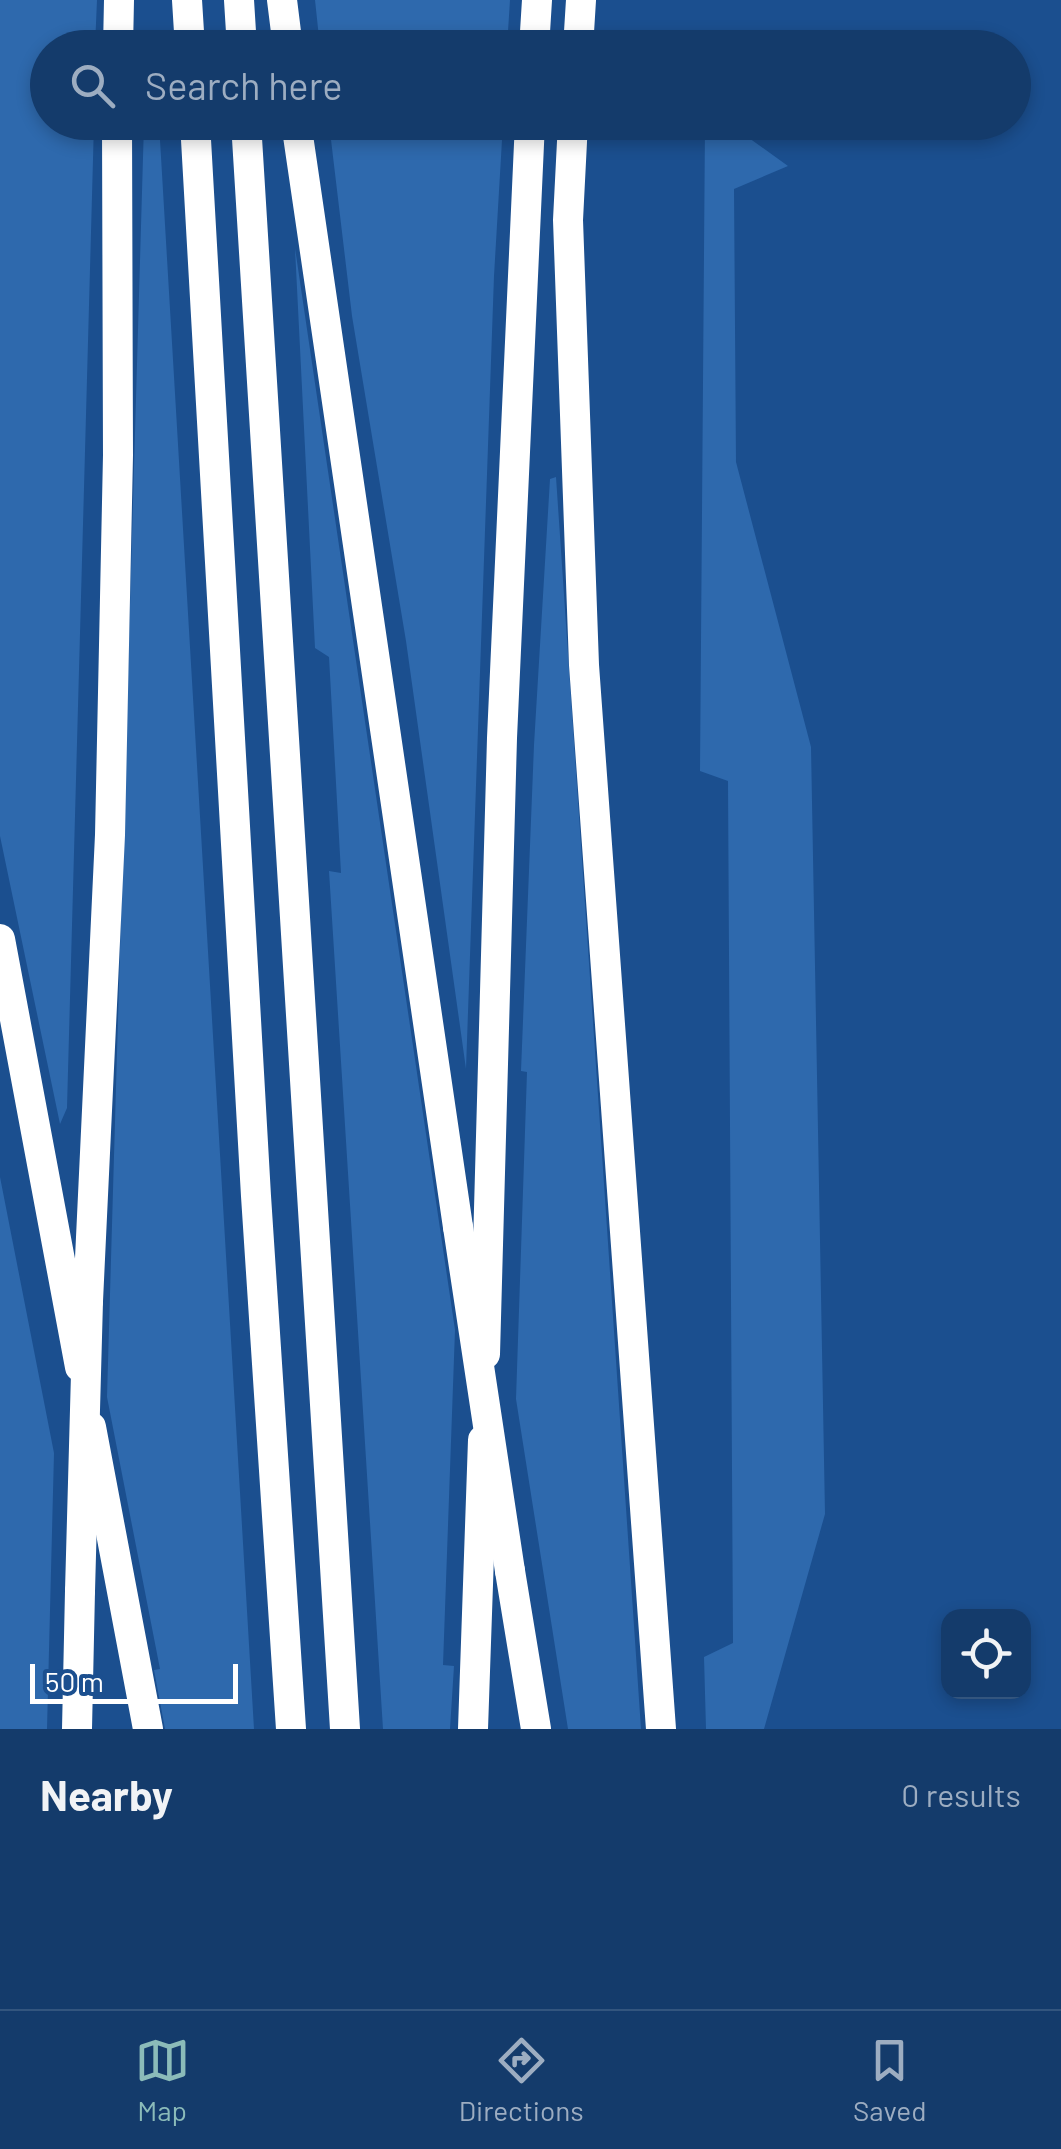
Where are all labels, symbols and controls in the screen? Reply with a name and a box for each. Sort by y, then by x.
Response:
search box [30,30,1031,140]
icon: search [65,58,120,113]
text: Search here [145,62,343,108]
map controls [941,1609,1031,1699]
button: locate [941,1609,1031,1699]
scale bar [30,1659,238,1704]
text: 50 m [45,1664,104,1698]
text: Nearby [40,1769,173,1819]
text: 0 results [901,1775,1021,1813]
tab: Map [135,2033,190,2127]
tab: Directions [459,2033,584,2127]
tab: Saved [853,2033,926,2127]

